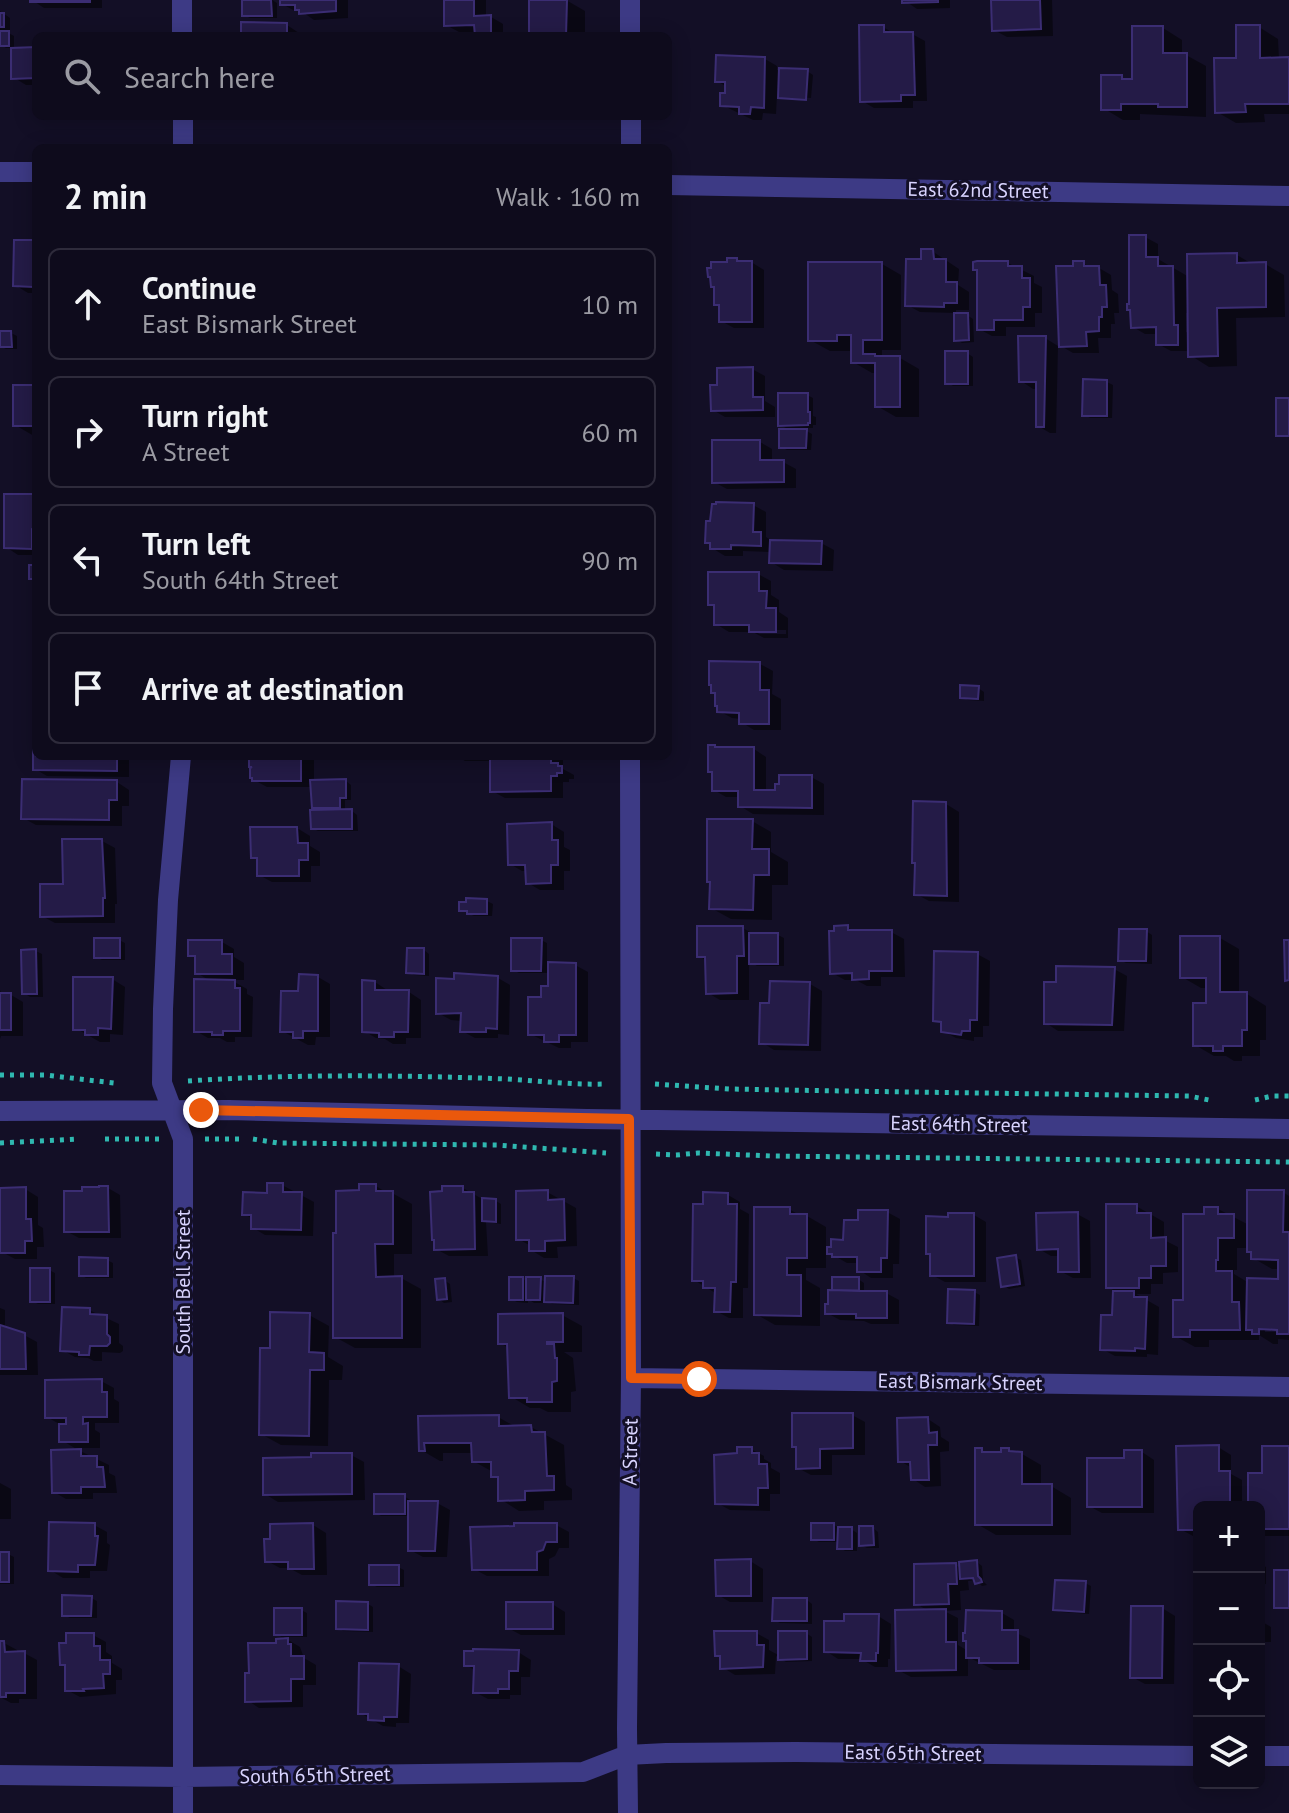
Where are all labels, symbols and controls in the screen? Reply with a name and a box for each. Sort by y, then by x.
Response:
search box [32,32,672,120]
icon: search [60,54,104,98]
text: Search here [124,57,275,96]
text: 2 min [64,174,147,218]
street label: East 62nd Street [907,176,1049,204]
text: Walk · 160 m [496,180,640,213]
text: Continue [142,268,256,307]
icon: ahead [66,282,110,326]
text: 10 m [582,288,638,321]
text: East Bismark Street [142,307,357,340]
text: Turn right [142,396,268,435]
icon: right [66,410,110,454]
text: 60 m [582,416,638,449]
text: A Street [142,435,230,468]
text: Turn left [142,524,250,563]
icon: left [66,538,110,582]
text: 90 m [582,544,638,577]
text: South 64th Street [142,563,338,596]
icon: arrive [66,666,110,710]
text: Arrive at destination [142,669,404,708]
route end [183,1092,219,1128]
street label: East 64th Street [890,1110,1028,1138]
street label: South Bell Street [170,1209,196,1355]
route start [681,1361,717,1397]
street label: East Bismark Street [877,1368,1043,1396]
street label: A Street [616,1418,644,1486]
map controls [1193,1501,1265,1789]
button: + [1193,1501,1265,1573]
button: − [1193,1573,1265,1645]
button: locate [1193,1645,1265,1717]
button: layers [1193,1717,1265,1789]
street label: East 65th Street [844,1739,982,1767]
street label: South 65th Street [239,1761,391,1789]

